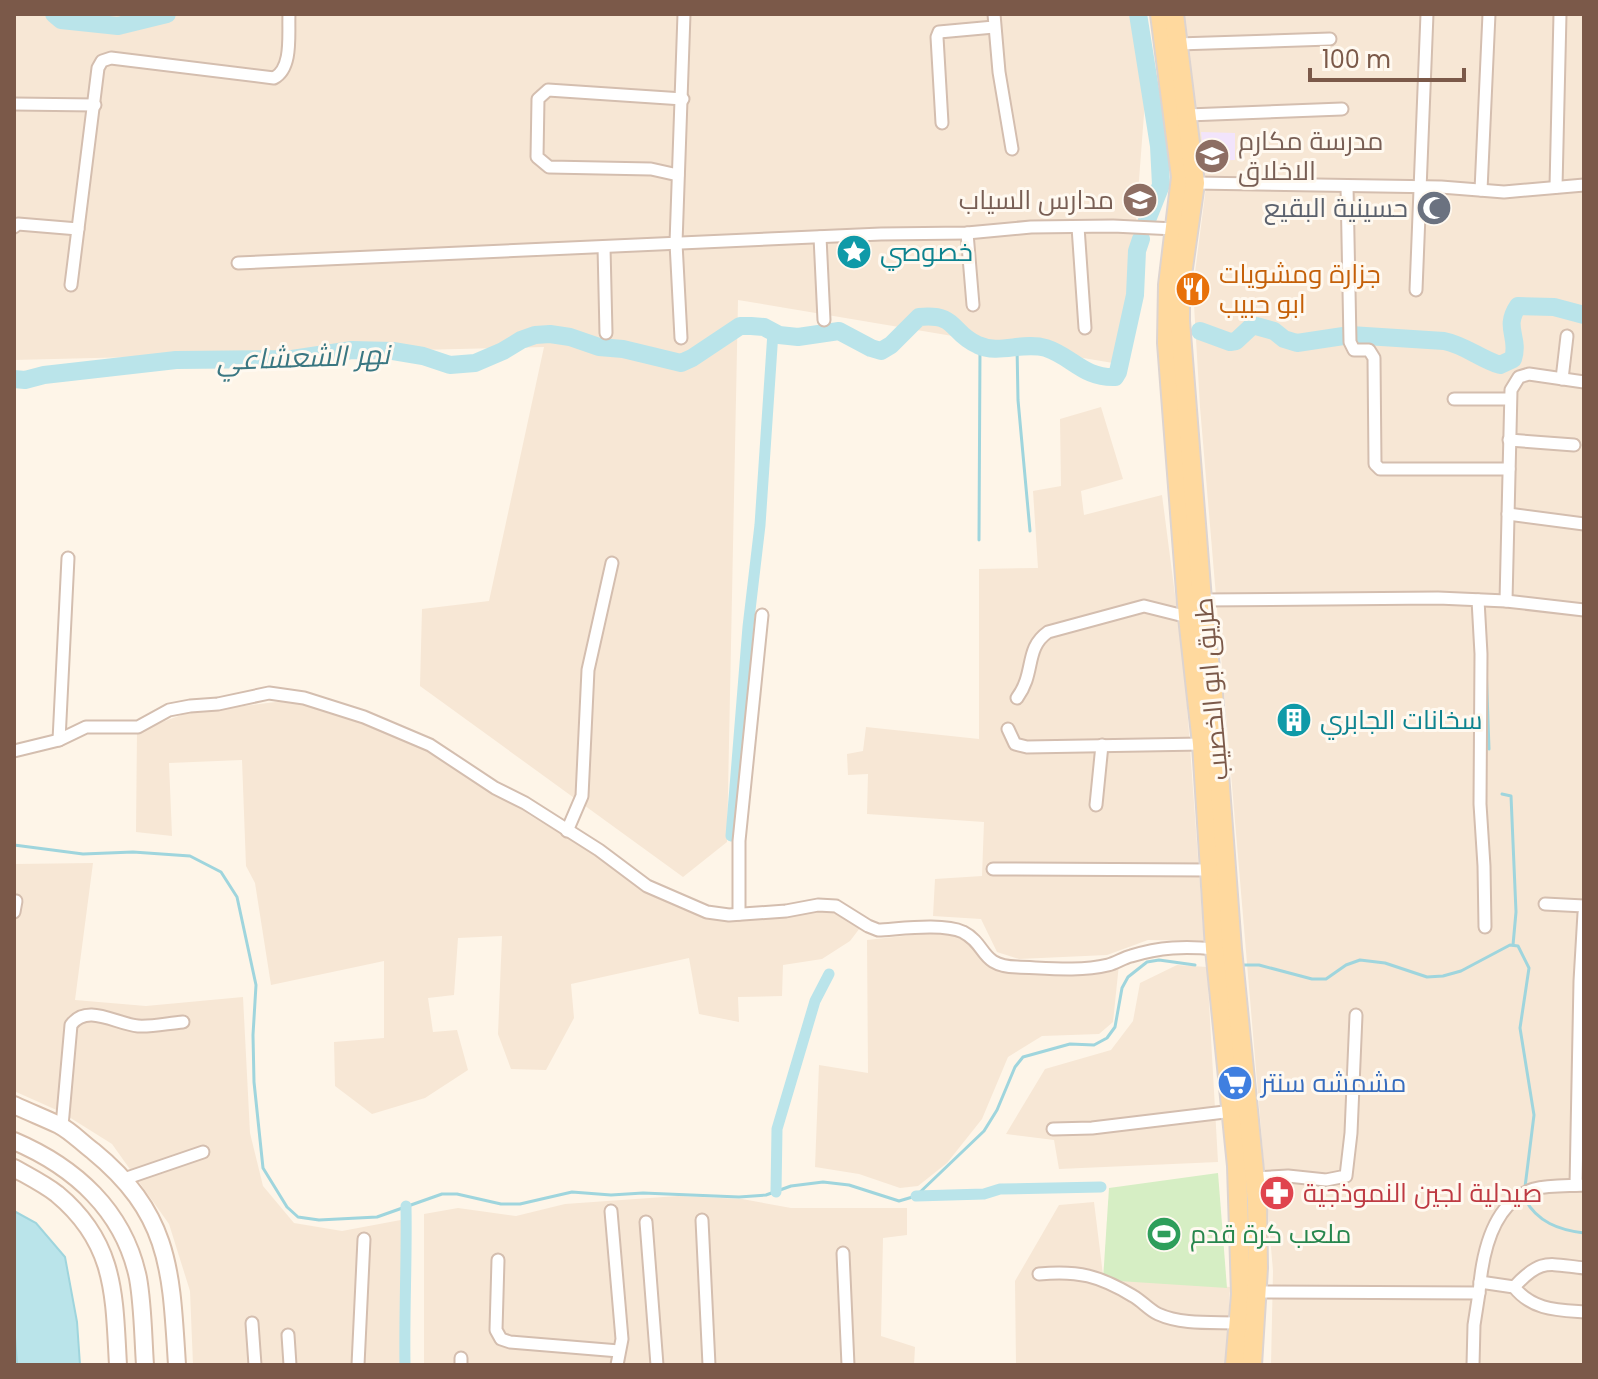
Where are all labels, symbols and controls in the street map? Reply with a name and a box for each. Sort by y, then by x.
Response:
scale bar [1310,32,1464,82]
text: 100 m [1322,43,1391,76]
place label: مدرسة مكارم الاخلاق [1238,123,1384,189]
school or university icon: مدرسة مكارم الاخلاق [1193,137,1231,175]
school or university icon: مدارس السياب [1121,181,1159,219]
place label: مدارس السياب [959,182,1114,218]
mosque icon: حسينية البقيع [1415,189,1453,227]
place label: حسينية البقيع [1264,190,1408,226]
place icon: خصوصي [835,233,873,271]
place label: خصوصي [880,234,973,271]
place label: جزارة ومشويات ابو حبيب [1219,256,1381,322]
restaurant icon: جزارة ومشويات ابو حبيب [1174,270,1212,308]
water label: نهر الشعشاعي [216,335,393,383]
street label: طريق ابو الخصيب [1185,596,1237,782]
building icon: سخانات الجابري [1275,701,1313,739]
place label: سخانات الجابري [1320,702,1482,740]
supermarket icon: مشمشه سنتر [1216,1064,1254,1102]
place label: مشمشه سنتر [1259,1065,1407,1101]
pharmacy icon: صيدلية لجين النموذجية [1258,1174,1296,1212]
place label: صيدلية لجين النموذجية [1303,1175,1542,1211]
sports icon: ملعب كرة قدم [1145,1215,1183,1253]
place label: ملعب كرة قدم [1190,1216,1352,1252]

